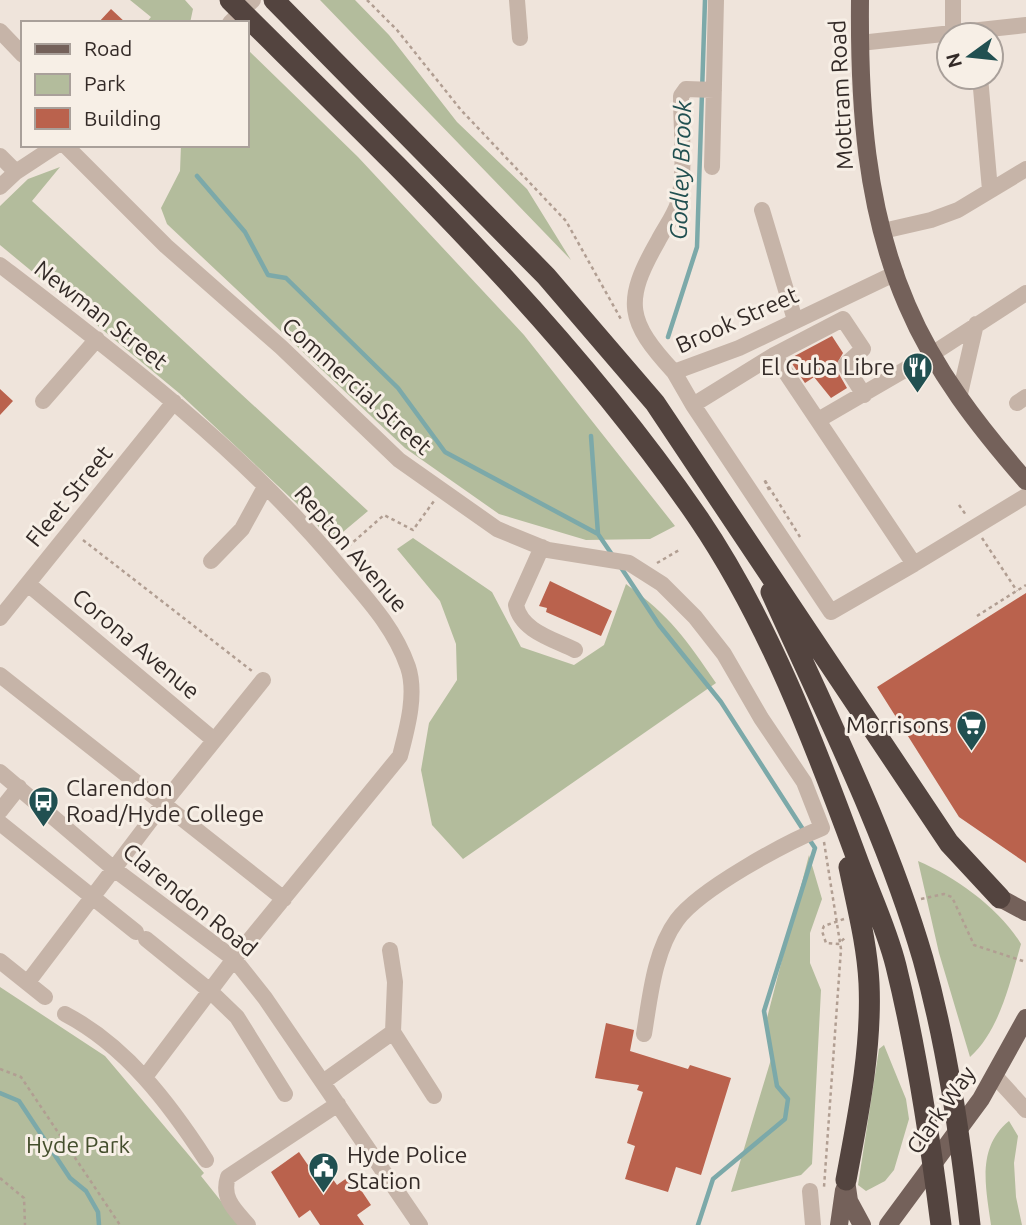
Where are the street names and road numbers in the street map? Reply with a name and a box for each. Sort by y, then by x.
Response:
street label: Mottram Road [824,19,857,171]
street label: Newman Street [30,255,173,374]
street label: Brook Street [672,281,802,358]
street label: Commercial Street [278,312,437,459]
street label: Fleet Street [20,440,117,551]
street label: Repton Avenue [290,481,413,617]
street label: Corona Avenue [68,583,205,704]
street label: Clarendon Road [118,838,262,961]
street label: Clark Way [901,1061,980,1158]

